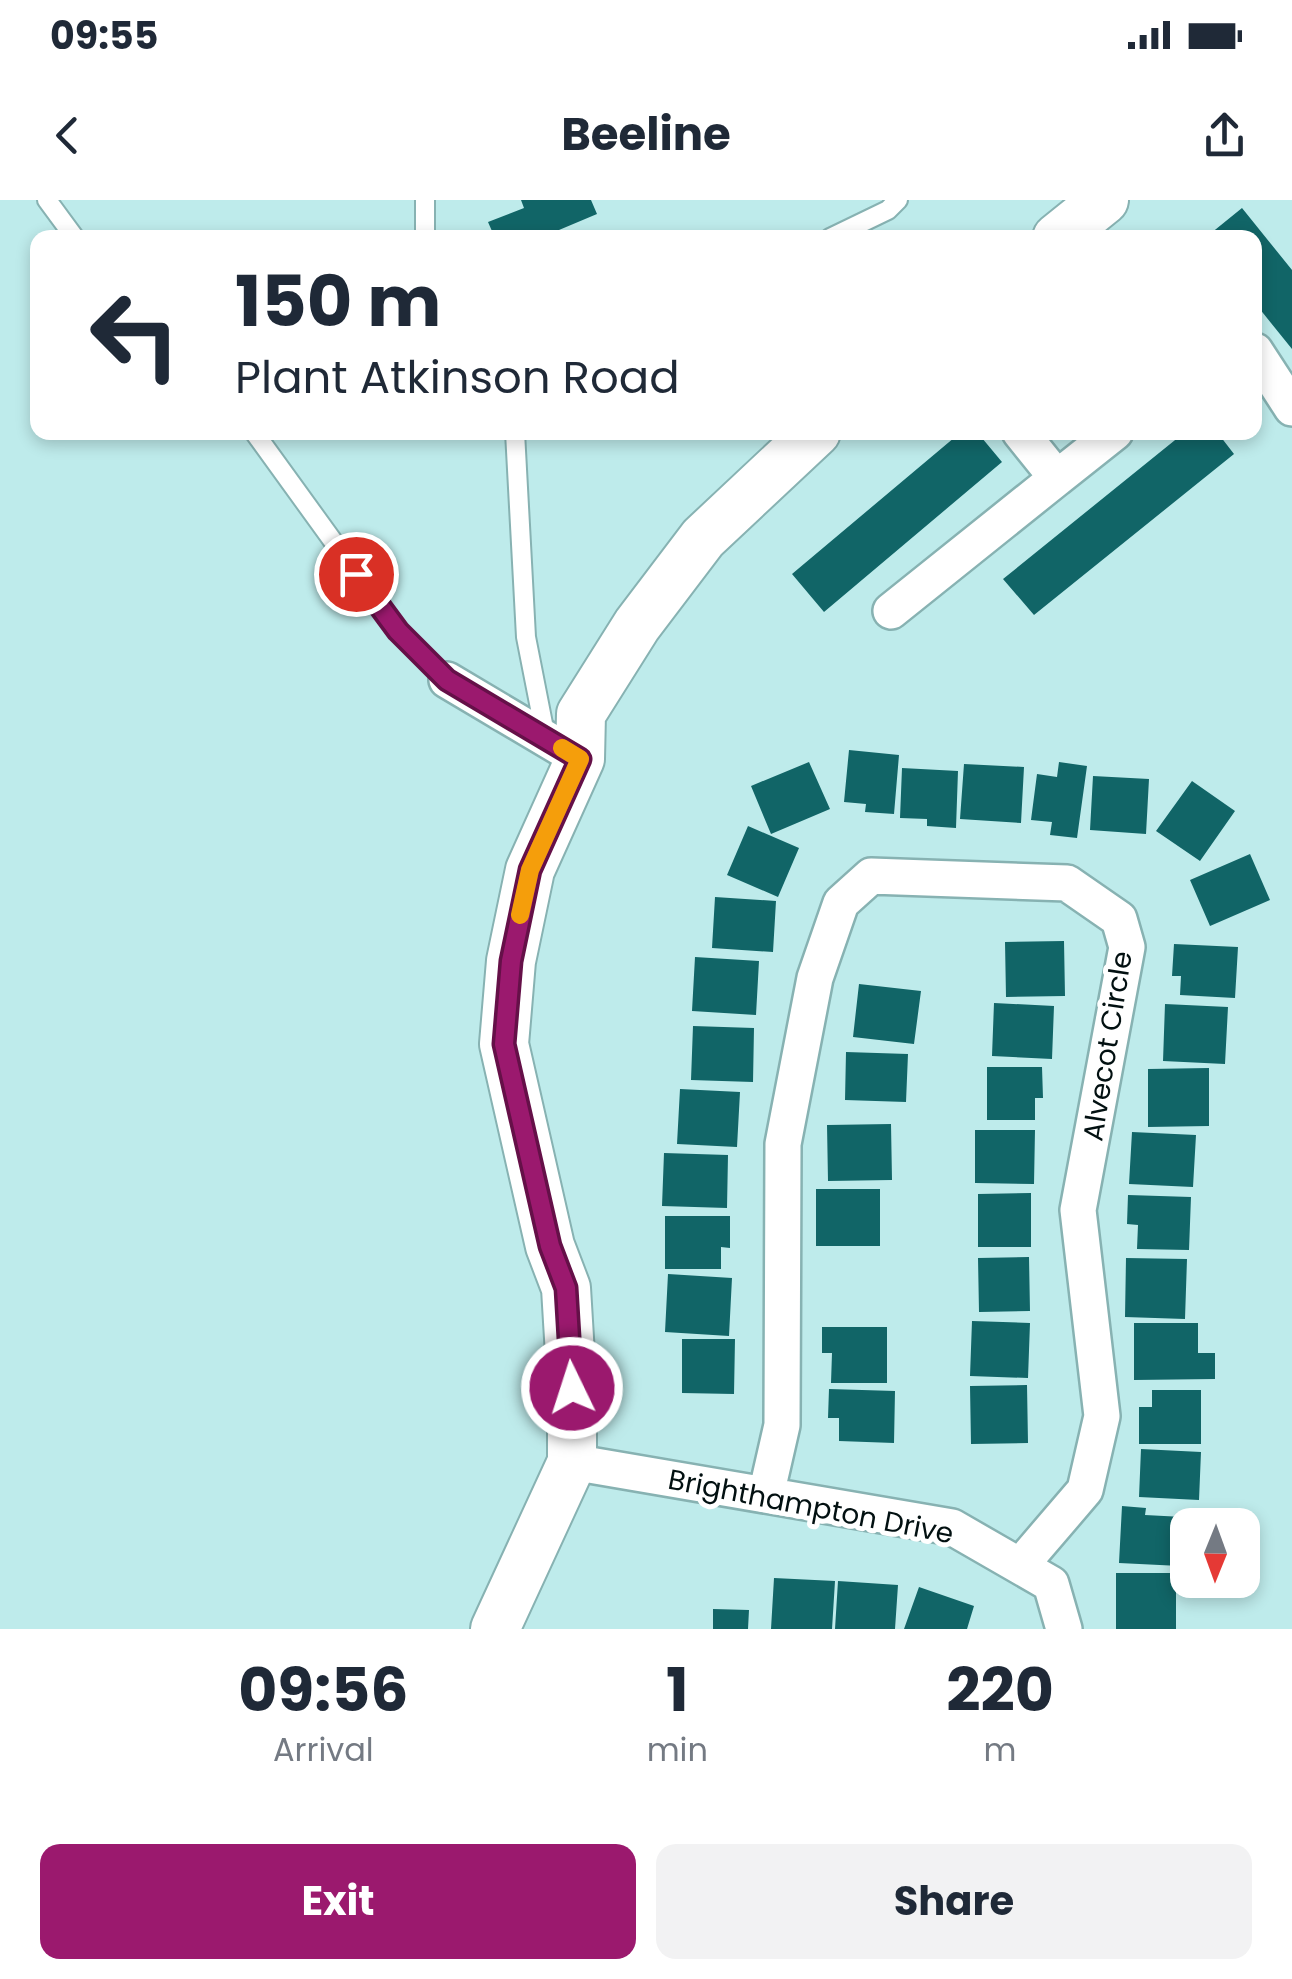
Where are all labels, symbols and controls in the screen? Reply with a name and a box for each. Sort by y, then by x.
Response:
text: 09:55 [50,9,158,62]
text: Beeline [561,103,731,166]
icon: back [40,108,95,163]
icon: share [1197,108,1252,163]
text: 150 m [235,252,441,351]
icon: left [70,270,200,400]
text: Plant Atkinson Road [235,346,680,409]
pin [314,532,399,617]
icon: arrive [329,547,384,602]
street label: Alvecot Circle [1073,948,1142,1144]
position arrow [520,1336,624,1440]
street label: Brighthampton Drive [665,1460,957,1553]
north arrow [1170,1508,1260,1598]
map controls [1170,1508,1260,1598]
text: 09:56 [238,1648,408,1732]
text: 1 [666,1648,689,1732]
text: 220 [946,1648,1054,1732]
text: Arrival [273,1727,374,1772]
text: min [647,1727,708,1772]
text: m [983,1727,1016,1772]
button: Exit [40,1844,636,1959]
button: Share [656,1844,1252,1959]

